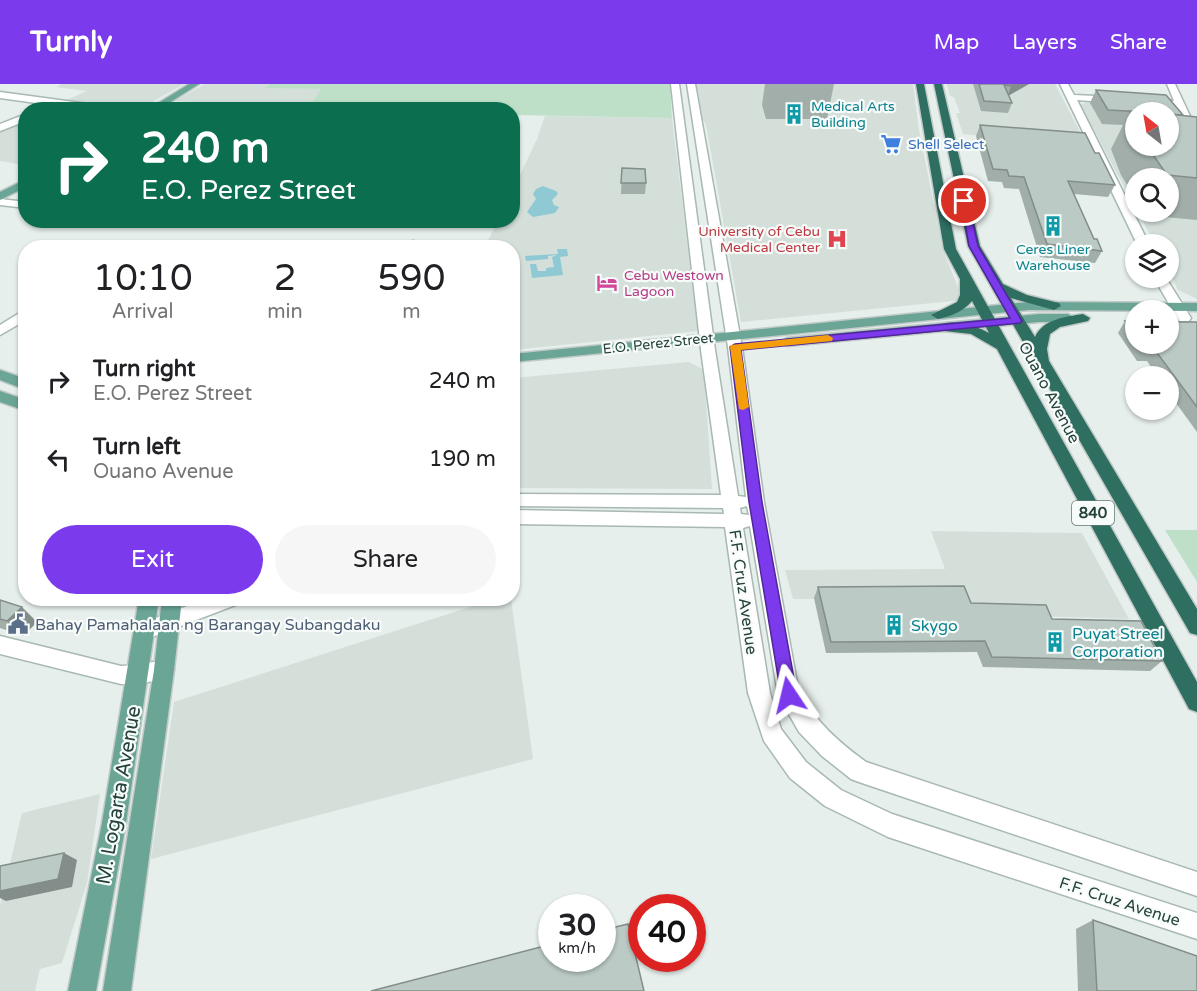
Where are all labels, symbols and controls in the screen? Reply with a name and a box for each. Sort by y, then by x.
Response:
text: Turnly [30,25,112,59]
text: Map [934,30,979,55]
text: Layers [1012,30,1077,55]
text: Share [1110,30,1167,55]
place label: Medical Arts Building [811,98,895,131]
building icon: Medical Arts Building [782,102,806,126]
north arrow [1125,102,1179,156]
map controls [1125,102,1179,420]
text: 240 m [141,123,270,174]
icon: right [42,126,120,204]
supermarket icon: Shell Select [879,132,903,156]
place label: Shell Select [908,136,985,153]
button: search [1125,168,1179,222]
text: E.O. Perez Street [141,174,356,207]
pin [938,175,989,226]
icon: arrive [947,184,980,217]
building icon: Ceres Liner Warehouse [1041,214,1065,238]
place label: University of Cebu Medical Center [698,223,821,256]
hospital icon: University of Cebu Medical Center [825,227,849,251]
button: layers [1125,234,1179,288]
place label: Ceres Liner Warehouse [1016,241,1091,274]
text: 10:10 [93,257,193,300]
text: 2 [274,257,296,300]
text: 590 [377,257,445,300]
place label: Cebu Westown Lagoon [624,267,724,300]
hotel icon: Cebu Westown Lagoon [595,271,619,295]
text: Arrival [112,300,174,324]
text: min [267,300,303,324]
text: m [402,300,421,324]
button: + [1125,300,1179,354]
street label: E.O. Perez Street [602,329,715,358]
street label: Ouano Avenue [1014,338,1084,447]
text: Turn right [93,356,195,382]
icon: right [42,365,75,398]
button: − [1125,366,1179,420]
text: 240 m [429,368,496,394]
text: E.O. Perez Street [93,382,252,406]
text: Turn left [93,434,181,460]
icon: left [42,443,75,476]
text: 190 m [429,446,496,472]
text: Ouano Avenue [93,460,234,484]
road number: 840 [1072,501,1114,525]
button: Exit [42,525,263,594]
button: Share [275,525,496,594]
street label: F.F. Cruz Avenue [724,528,762,656]
public building icon: Bahay Pamahalaan ng Barangay Subangdaku [6,612,30,636]
building icon: Skygo [882,613,906,637]
place label: Bahay Pamahalaan ng Barangay Subangdaku [35,615,381,635]
place label: Skygo [911,616,958,636]
place label: Puyat Streel Corporation [1072,624,1164,662]
building icon: Puyat Streel Corporation [1043,630,1067,654]
position arrow [757,663,821,727]
street label: M. Logarta Avenue [91,704,146,886]
street label: F.F. Cruz Avenue [1057,873,1183,931]
speed limit sign: 40 [628,894,706,972]
text: 30 [558,907,596,944]
text: km/h [558,939,596,957]

